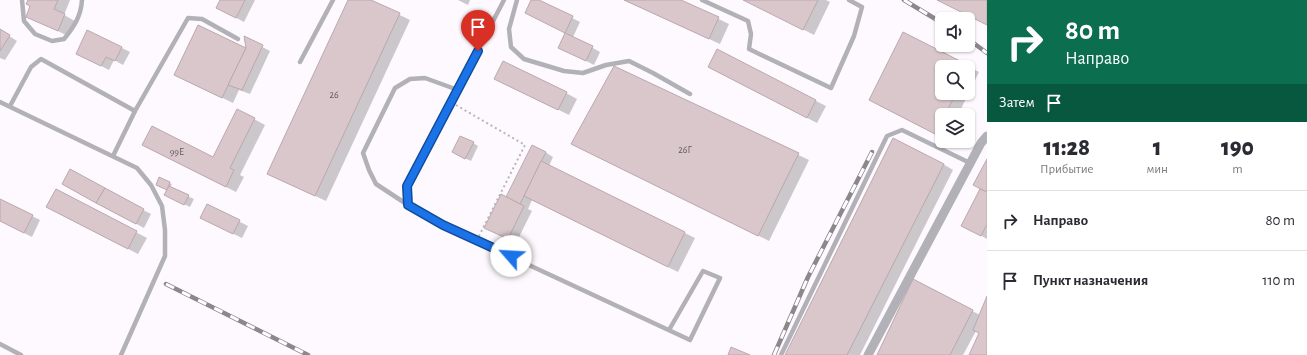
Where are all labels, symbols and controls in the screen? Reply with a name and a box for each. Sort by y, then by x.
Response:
pin [461,10,495,51]
map controls [935,12,975,148]
button: sound [935,12,975,52]
icon: arrive [467,16,489,38]
icon: right [999,16,1051,68]
text: 80 m [1065,17,1120,45]
text: Направо [1065,50,1129,68]
button: search [935,60,975,100]
house number: 26 [329,90,339,100]
icon: arrive [1043,92,1065,114]
text: Затем [999,95,1035,110]
button: layers [935,108,975,148]
text: 11:28 [1043,136,1090,160]
text: 1 [1153,136,1162,160]
text: 190 [1221,136,1254,160]
house number: 26Г [678,145,692,155]
house number: 99Е [170,147,184,157]
text: Прибытие [1040,163,1094,176]
text: мин [1146,163,1168,176]
text: m [1232,163,1243,176]
icon: right [999,210,1021,232]
text: Направо [1033,213,1088,228]
text: 80 m [1265,213,1295,228]
position arrow [490,235,532,277]
icon: arrive [999,270,1021,292]
text: Пункт назначения [1033,273,1148,288]
text: 110 m [1262,273,1295,288]

